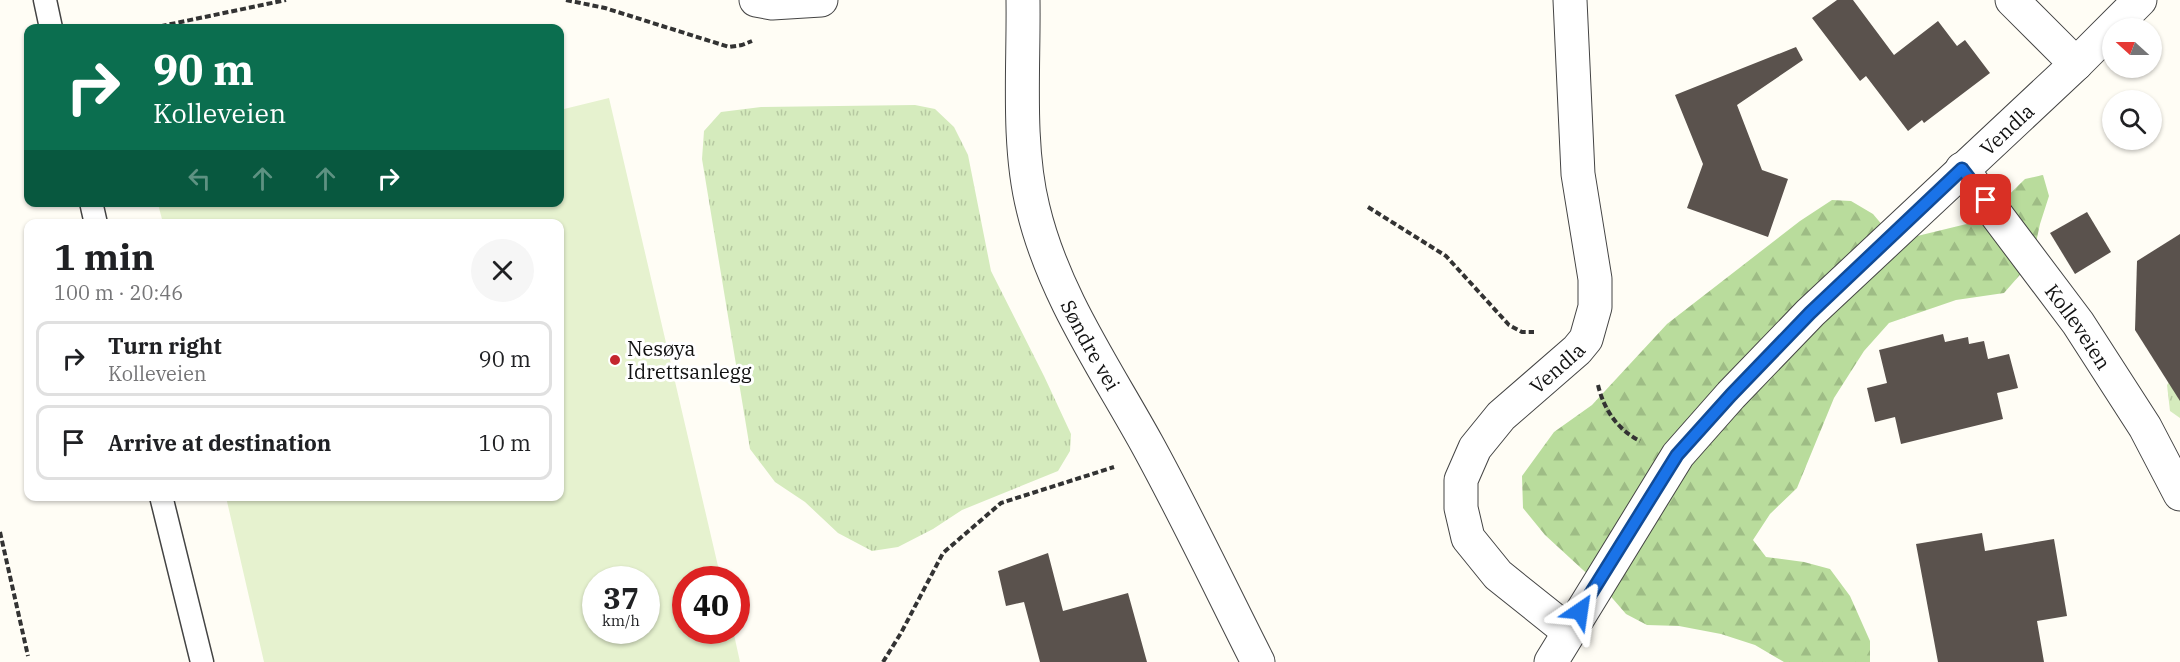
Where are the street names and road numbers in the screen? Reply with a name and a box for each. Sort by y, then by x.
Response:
street label: Vendla [1974,97,2039,161]
street label: Kolleveien [2039,278,2118,375]
street label: Søndre vei [1055,295,1127,395]
street label: Vendla [1523,337,1591,399]

